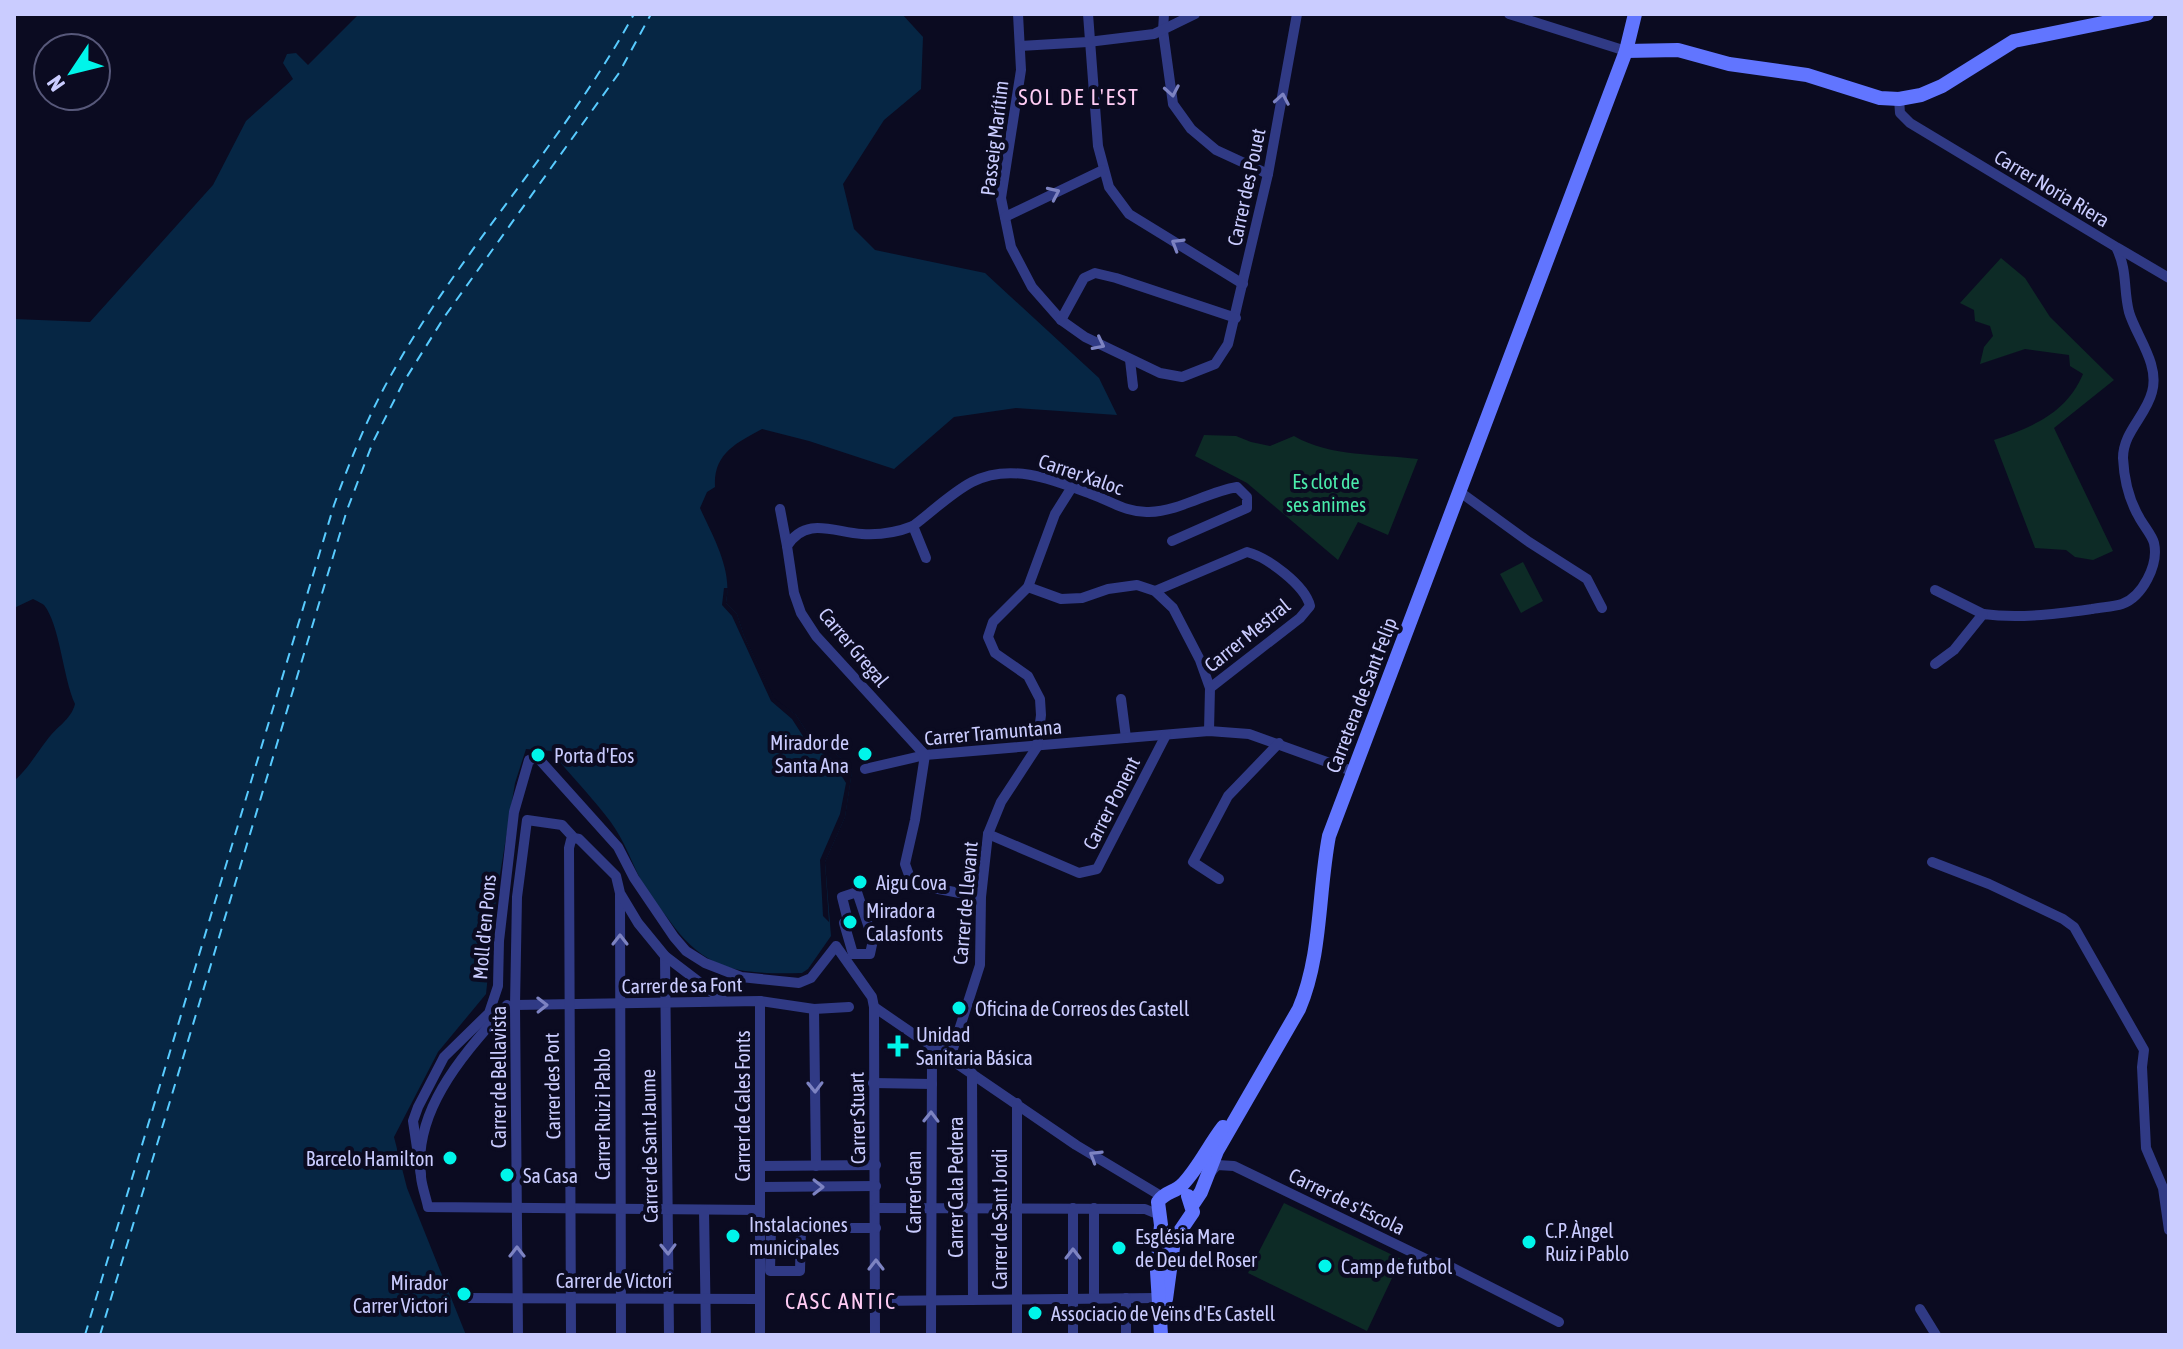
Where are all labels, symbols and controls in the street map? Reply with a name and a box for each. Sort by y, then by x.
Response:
north arrow [32,32,112,112]
text: N [41,71,70,96]
street label: Passeig Marítim [976,79,1012,197]
district label: SOL DE L'EST [1018,84,1140,110]
one-way arrow [1163,84,1180,98]
one-way arrow [1272,93,1289,106]
street label: Carrer des Pouet [1222,126,1270,248]
street label: Carrer Noria Riera [1990,145,2114,231]
one-way arrow [1046,187,1060,203]
one-way arrow [1171,238,1186,253]
one-way arrow [1090,335,1105,350]
street label: Carrer Xaloc [1036,449,1127,499]
park label: Es clot de ses animes [1286,470,1366,516]
street label: Carrer Mestral [1200,593,1295,676]
street label: Carrer Gregal [814,603,894,692]
street label: Carretera de Sant Felip [1321,614,1401,776]
street label: Carrer Tramuntana [923,715,1063,749]
place label: Mirador de Santa Ana [770,731,849,777]
place label: Porta d'Eos [554,744,634,767]
marker: Mirador de Santa Ana [856,745,874,763]
marker: Porta d'Eos [529,746,547,764]
street label: Carrer Ponent [1078,753,1144,853]
street label: Carrer de Llevant [948,840,982,966]
place label: Aigu Cova [876,871,947,894]
marker: Aigu Cova [851,873,869,891]
street label: Moll d'en Pons [468,874,500,980]
place label: Mirador a Calasfonts [866,899,943,945]
marker: Mirador a Calasfonts [841,913,859,931]
one-way arrow [611,933,629,946]
street label: Carrer de sa Font [621,972,743,998]
one-way arrow [536,996,549,1013]
place label: Oficina de Correos des Castell [975,997,1190,1020]
marker: Oficina de Correos des Castell [950,999,968,1017]
street label: Carrer de Bellavista [487,1006,510,1148]
place label: Unidad Sanitaria Básica [916,1023,1033,1069]
street label: Carrer de Cales Fonts [731,1031,754,1181]
street label: Carrer des Port [540,1032,564,1140]
marker: Unidad Sanitaria Básica [887,1035,909,1057]
street label: Carrer Ruiz i Pablo [591,1048,614,1180]
street label: Carrer de Sant Jaume [636,1069,662,1223]
street label: Carrer Stuart [845,1071,869,1164]
one-way arrow [806,1081,824,1094]
one-way arrow [923,1110,940,1123]
street label: Carrer Cala Pedrera [944,1116,967,1258]
place label: Barcelo Hamilton [306,1147,434,1170]
marker: Barcelo Hamilton [441,1149,459,1167]
street label: Carrer de Sant Jordi [988,1149,1011,1289]
one-way arrow [1089,1150,1103,1165]
street label: Carrer Gran [902,1151,925,1233]
street label: Carrer de s'Escola [1285,1163,1409,1239]
place label: Sa Casa [523,1164,578,1187]
marker: Sa Casa [498,1166,516,1184]
one-way arrow [812,1178,825,1195]
place label: Instalaciones municipales [749,1213,848,1259]
place label: C.P. Àngel Ruiz i Pablo [1545,1219,1629,1265]
place label: Església Mare de Deu del Roser [1135,1225,1258,1271]
marker: Instalaciones municipales [724,1227,742,1245]
marker: C.P. Àngel Ruiz i Pablo [1520,1233,1538,1251]
marker: Església Mare de Deu del Roser [1110,1239,1128,1257]
one-way arrow [659,1243,677,1256]
one-way arrow [508,1245,526,1258]
one-way arrow [1064,1247,1082,1260]
place label: Camp de futbol [1341,1255,1453,1278]
marker: Camp de futbol [1316,1257,1334,1275]
one-way arrow [867,1258,885,1271]
street label: Carrer de Victori [556,1269,672,1292]
place label: Mirador Carrer Victori [353,1271,449,1317]
marker: Mirador Carrer Victori [455,1285,473,1303]
district label: CASC ANTIC [785,1288,897,1314]
place label: Associacio de Veïns d'Es Castell [1051,1302,1276,1325]
marker: Associacio de Veïns d'Es Castell [1026,1304,1044,1322]

